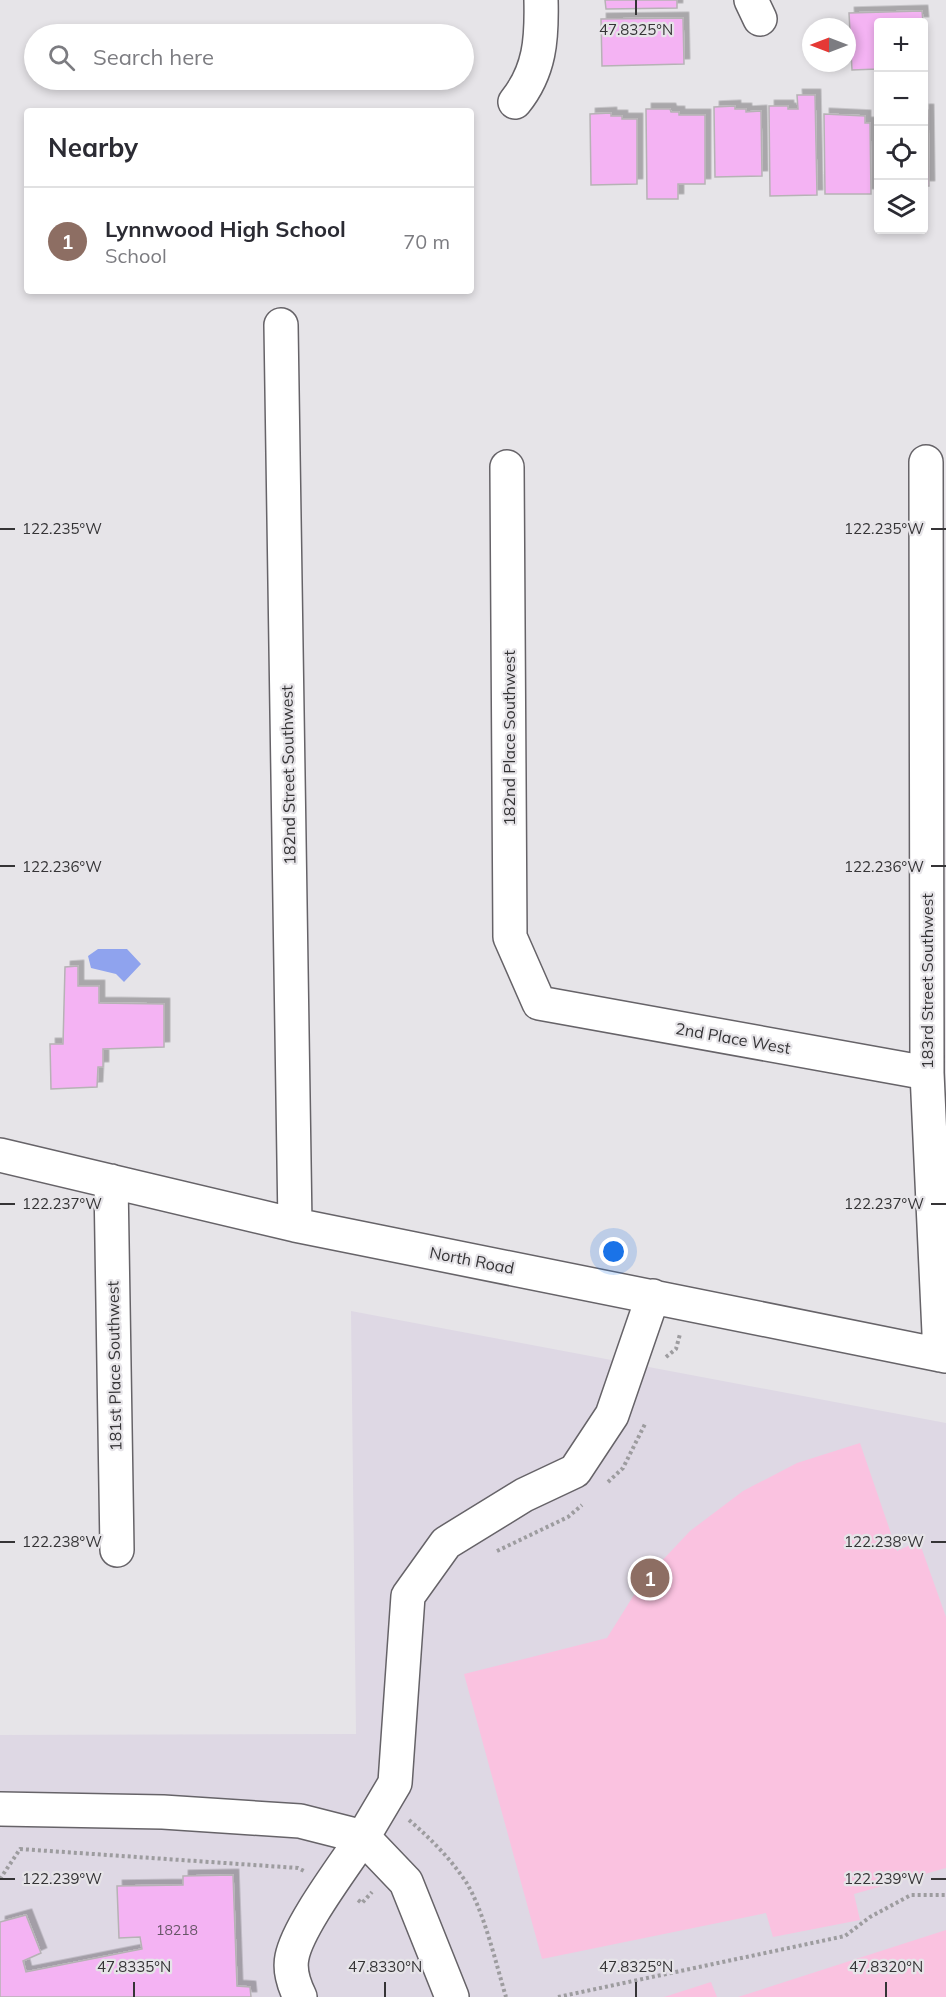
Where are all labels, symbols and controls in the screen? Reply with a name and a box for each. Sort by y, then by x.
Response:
north arrow [802,18,856,72]
map controls [874,18,928,234]
button: + [874,18,928,72]
text: 47.8325°N [599,20,673,39]
search box [24,24,474,90]
icon: search [45,41,78,74]
text: Search here [93,43,214,71]
button: − [874,72,928,126]
button: locate [874,126,928,180]
text: Nearby [48,131,138,164]
button: layers [874,180,928,234]
text: Lynnwood High School [105,215,346,243]
text: 1 [62,229,74,254]
text: 70 m [403,229,450,254]
text: School [105,243,167,268]
text: 122.235°W [22,519,102,538]
text: 122.235°W [844,519,924,538]
street label: 182nd Place Southwest [499,650,519,826]
street label: 182nd Street Southwest [276,685,300,865]
text: 122.236°W [22,857,102,876]
text: 122.236°W [844,857,924,876]
street label: 183rd Street Southwest [917,893,937,1069]
street label: 2nd Place West [674,1018,792,1058]
text: 122.237°W [22,1194,102,1213]
text: 122.237°W [844,1194,924,1213]
your location [599,1237,628,1266]
street label: North Road [428,1242,516,1278]
street label: 181st Place Southwest [103,1280,125,1451]
text: 122.238°W [22,1532,102,1551]
text: 122.238°W [844,1532,924,1551]
pin: 1 [630,1556,670,1600]
text: 122.239°W [22,1869,102,1888]
text: 122.239°W [844,1869,924,1888]
house number: 18218 [156,1921,198,1939]
text: 47.8335°N [97,1957,171,1976]
text: 47.8330°N [348,1957,422,1976]
text: 47.8325°N [599,1957,673,1976]
text: 47.8320°N [849,1957,923,1976]

